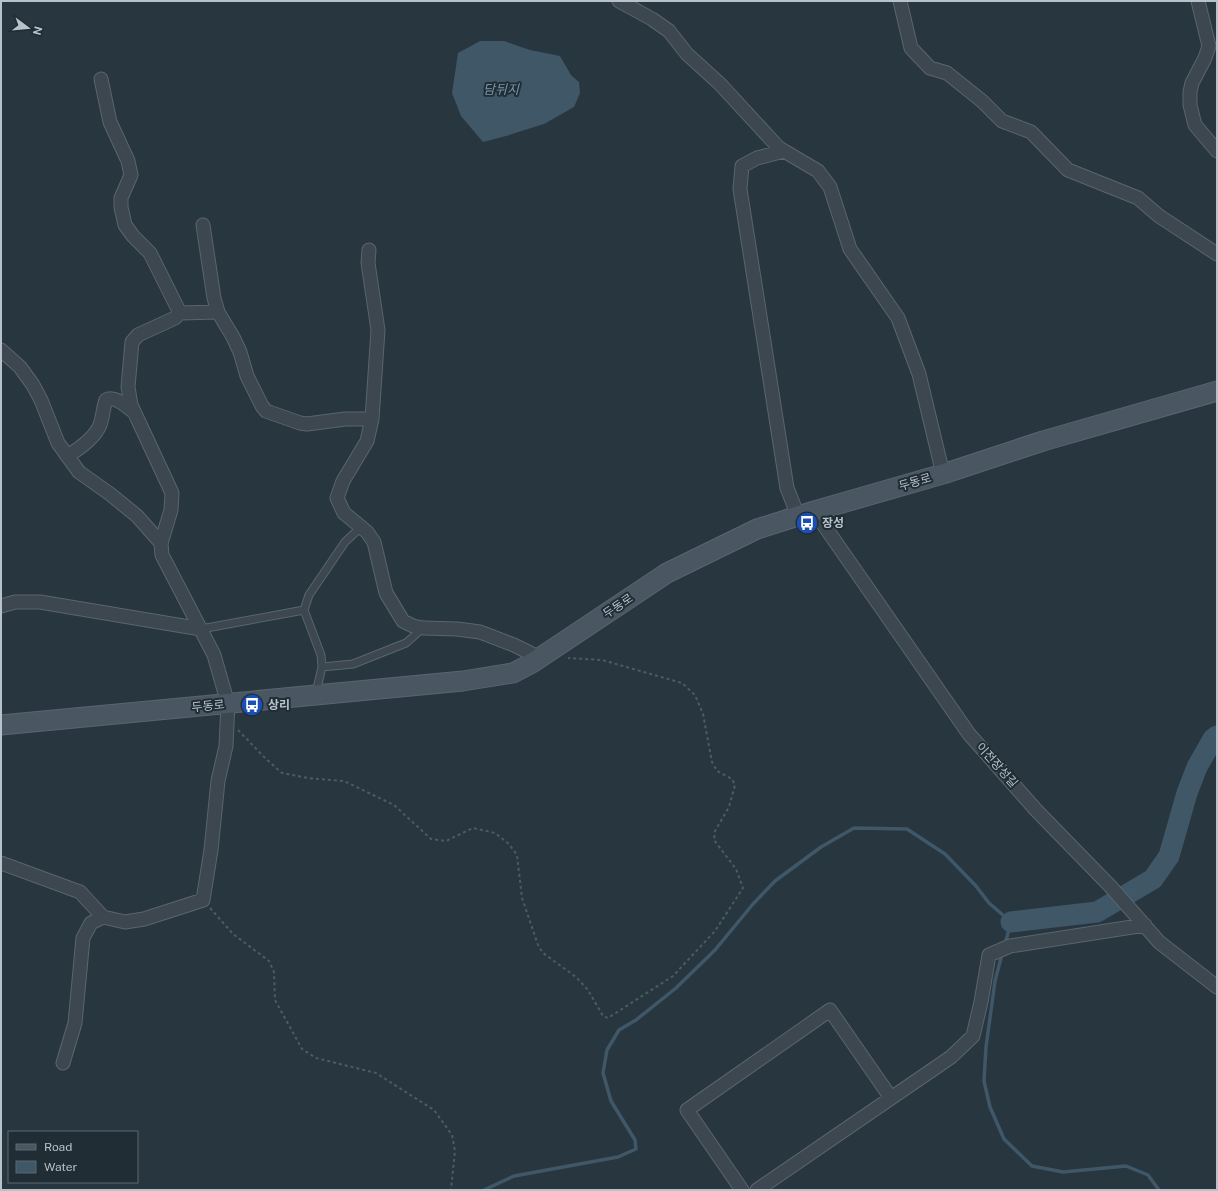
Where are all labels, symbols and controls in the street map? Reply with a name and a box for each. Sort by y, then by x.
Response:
north arrow [8,8,48,48]
text: N [31,25,45,37]
water label: 담뒤지 [483,82,520,97]
street label: 두동로 [897,471,933,493]
bus stop icon: 장성 [794,510,820,536]
place label: 장성 [822,516,844,530]
street label: 두동로 [600,591,636,621]
bus stop icon: 상리 [239,692,265,718]
street label: 두동로 [191,697,225,715]
place label: 상리 [268,698,290,712]
street label: 이전장성길 [973,740,1021,790]
legend [8,1131,138,1183]
text: Road [44,1140,72,1154]
text: Water [44,1160,78,1174]

